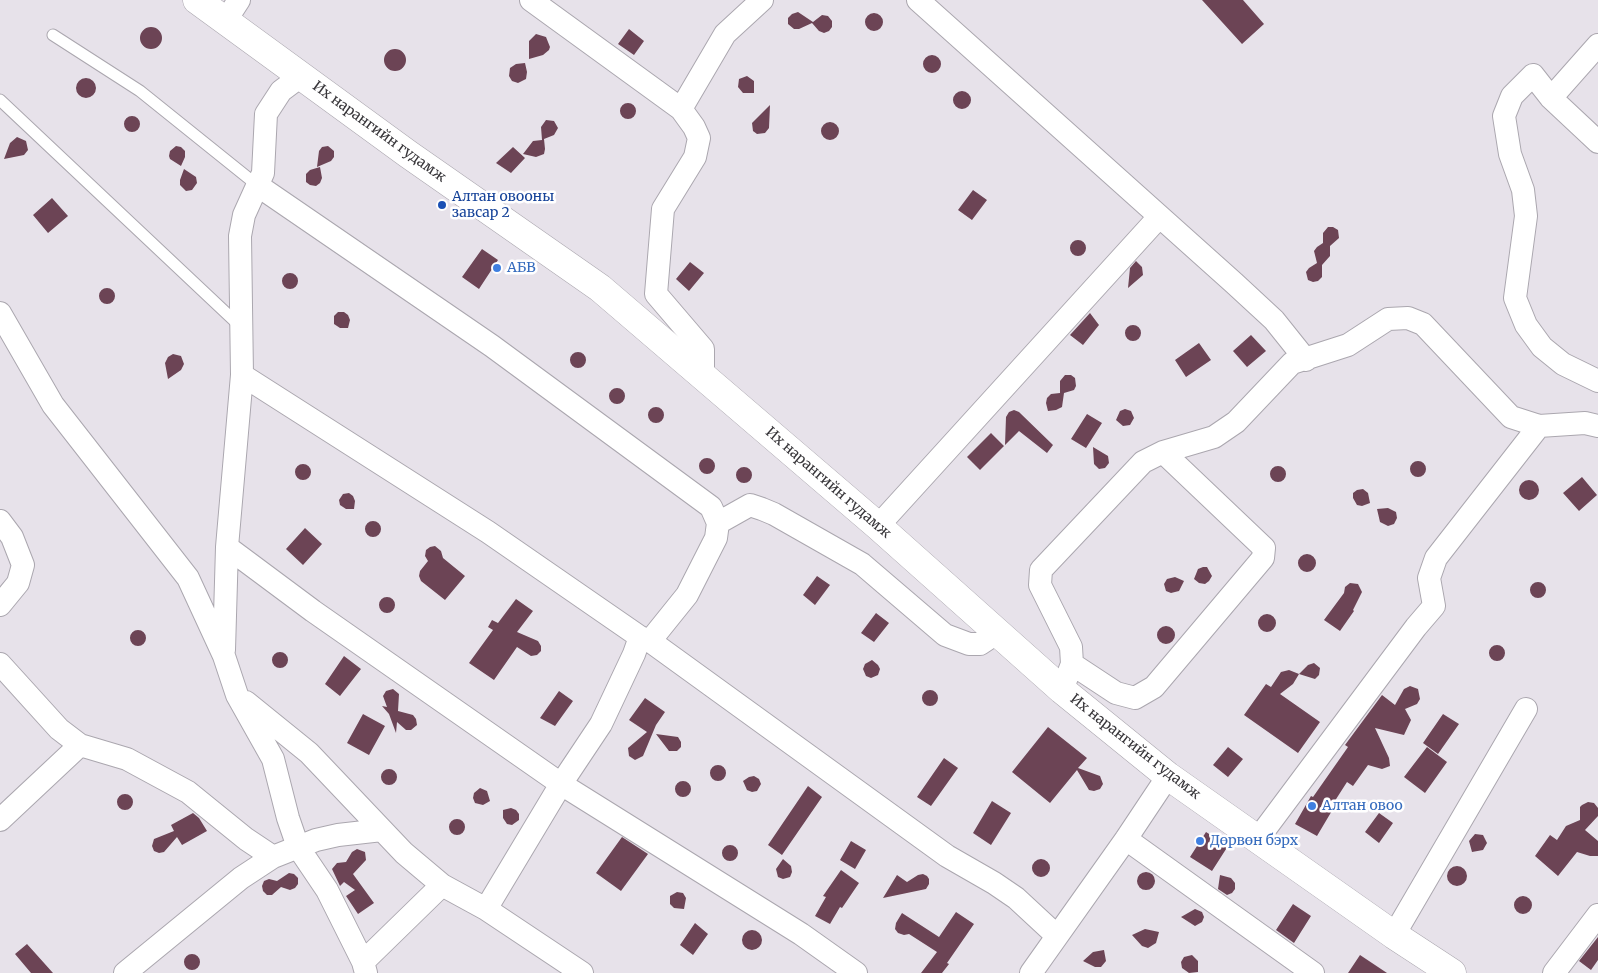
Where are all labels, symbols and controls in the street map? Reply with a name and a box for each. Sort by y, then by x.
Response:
street label: Их нарангийн гудамж [309,78,449,186]
place label: Алтан овооны завсар 2 [452,189,554,222]
marker: Алтан овооны завсар 2 [436,199,448,211]
place label: АБВ [507,260,536,276]
marker: АБВ [491,262,503,274]
street label: Их нарангийн гудамж [762,424,894,542]
street label: Их нарангийн гудамж [1066,691,1204,803]
place label: Алтан овоо [1322,798,1403,814]
marker: Алтан овоо [1306,800,1318,812]
place label: Дөрвөн бэрх [1210,833,1298,849]
marker: Дөрвөн бэрх [1194,835,1206,847]

